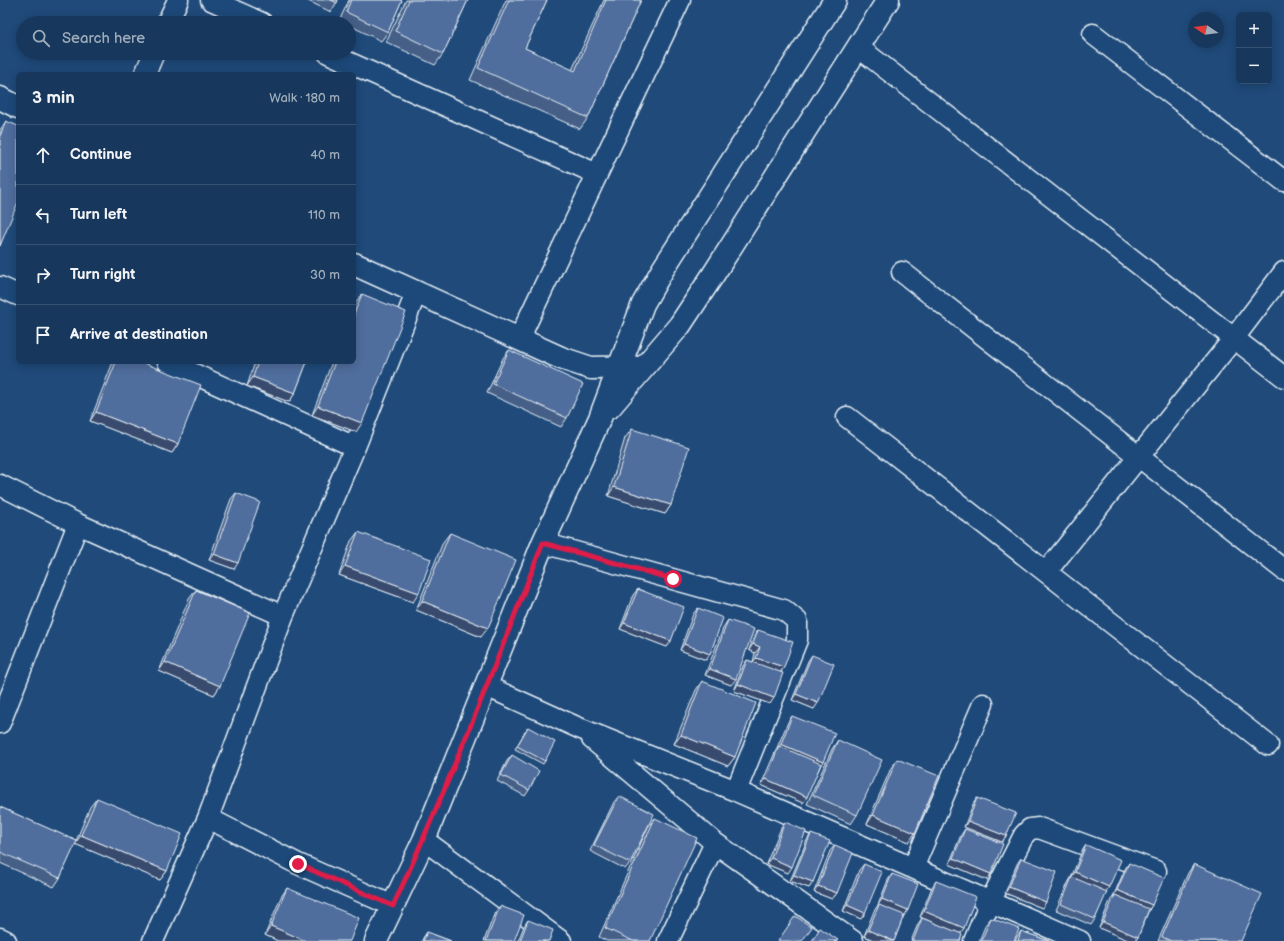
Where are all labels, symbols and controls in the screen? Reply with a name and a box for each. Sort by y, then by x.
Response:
north arrow [1188,12,1224,48]
map controls [1236,12,1272,84]
button: + [1236,12,1272,48]
search box [16,16,356,60]
icon: search [30,27,52,49]
text: Search here [62,29,145,48]
button: − [1236,48,1272,84]
text: 3 min [32,88,75,108]
text: Walk · 180 m [269,90,340,106]
icon: ahead [32,144,54,166]
text: Continue [70,145,132,164]
text: 40 m [310,147,340,163]
icon: left [32,204,54,226]
text: Turn left [70,205,127,224]
text: 110 m [308,207,340,223]
icon: right [32,264,54,286]
text: Turn right [70,265,135,284]
text: 30 m [310,267,340,283]
icon: arrive [32,324,54,346]
text: Arrive at destination [70,325,208,344]
route start [664,570,682,588]
route end [289,855,307,873]

